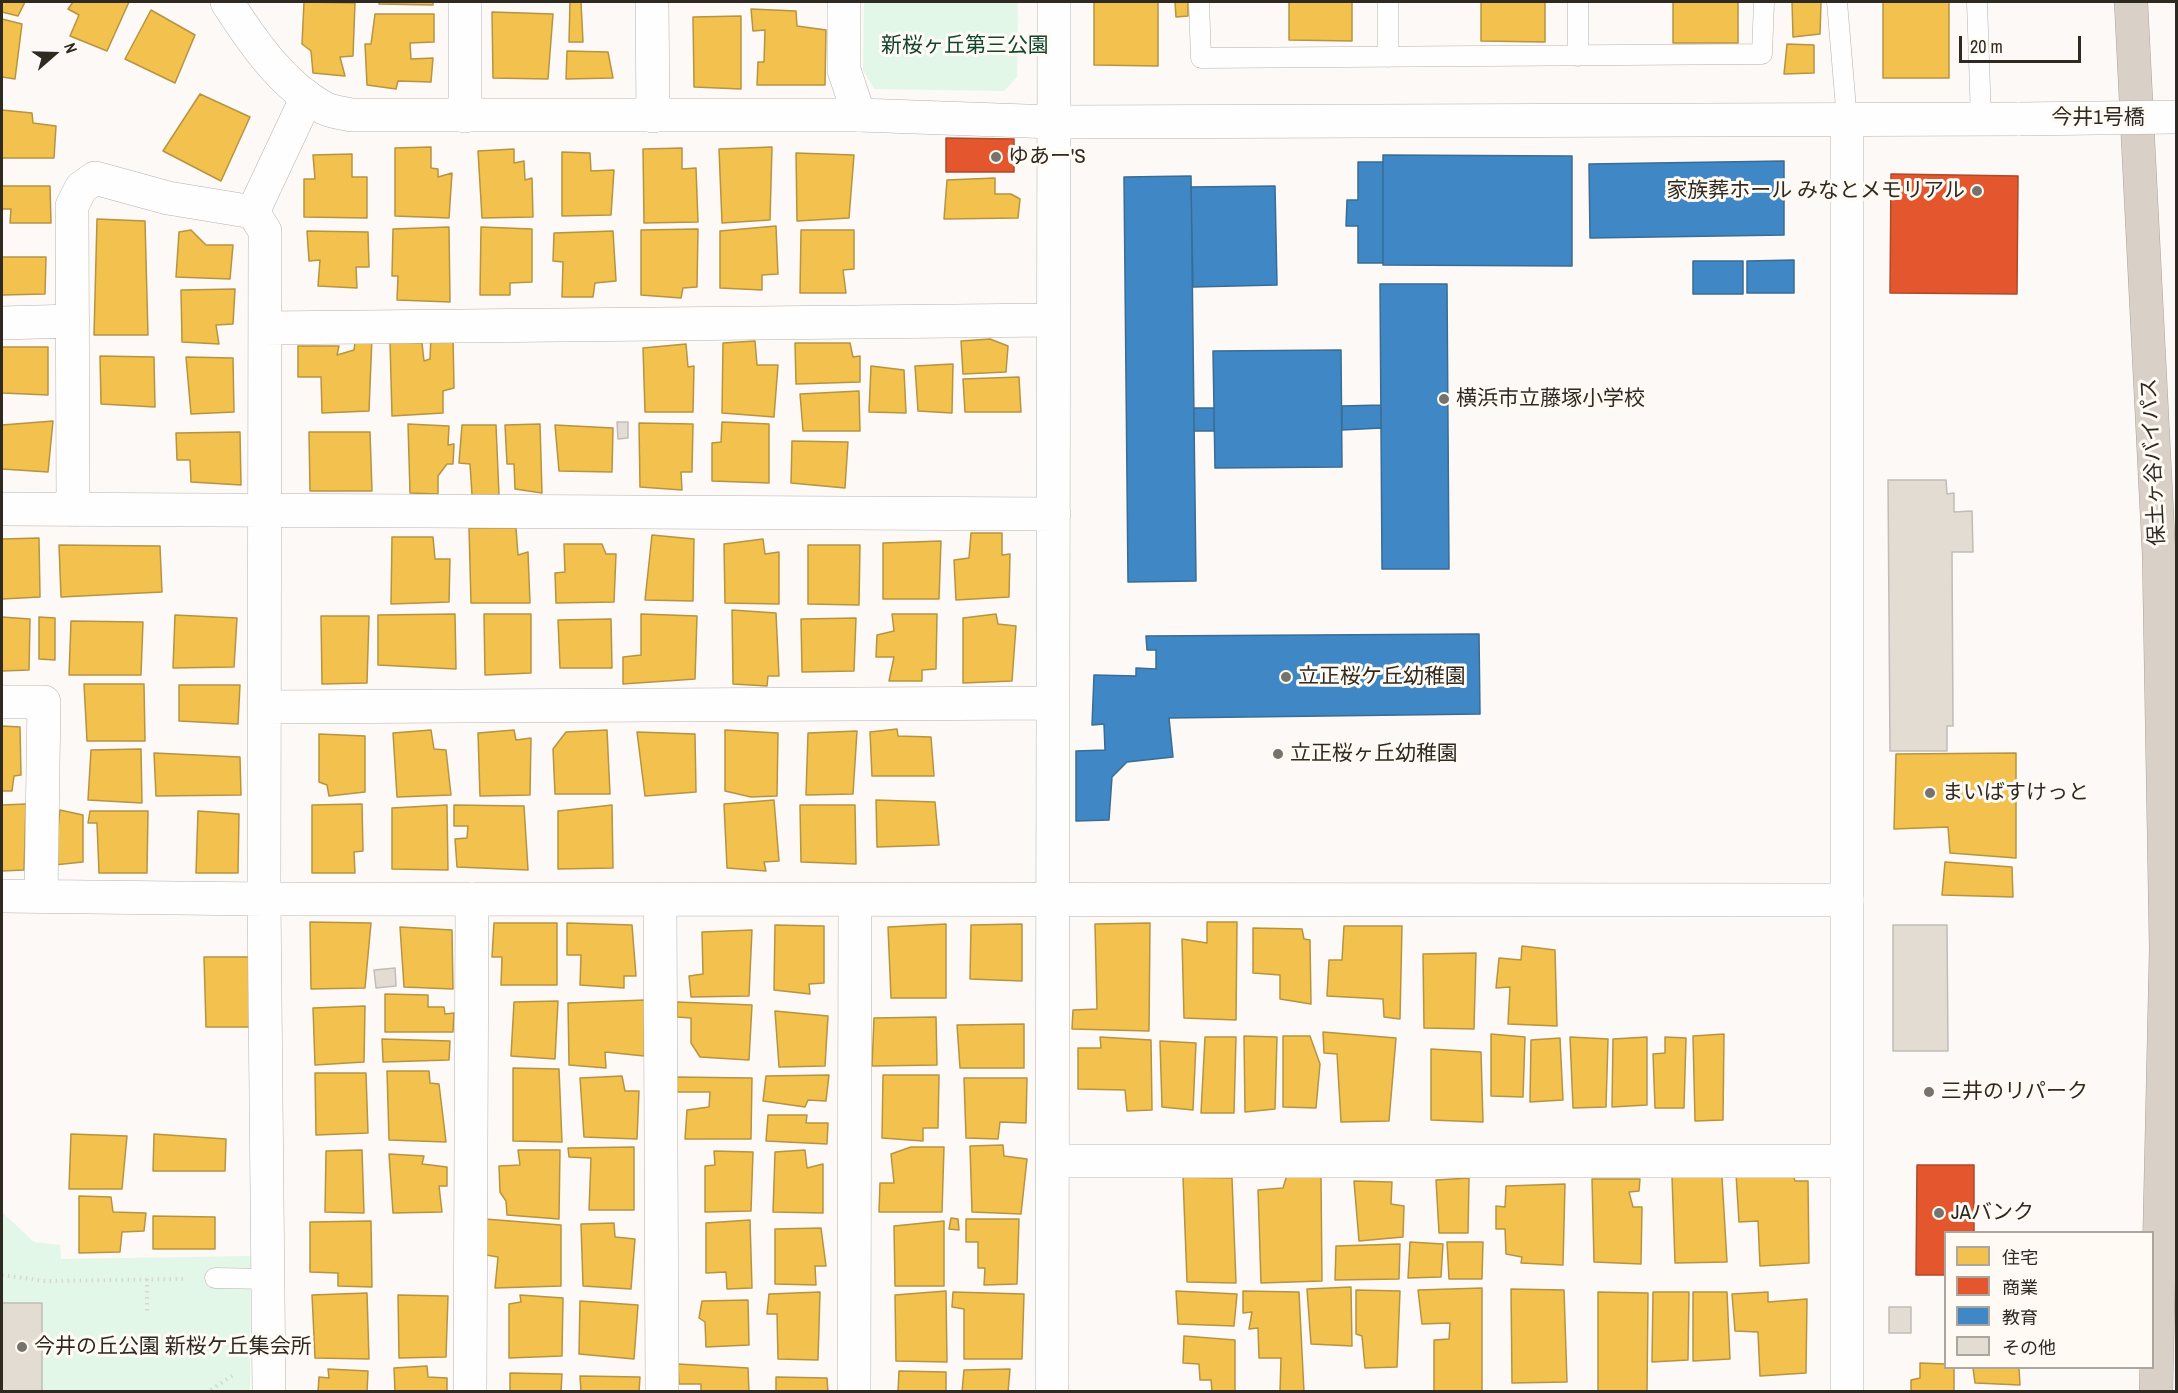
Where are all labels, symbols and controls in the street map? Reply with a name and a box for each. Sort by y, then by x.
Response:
north arrow [24,24,84,84]
scale bar [1962,24,2084,62]
park label: 新桜ヶ丘第三公園 [881,33,1049,59]
text: 20 m [1970,34,2003,59]
text: N [59,40,83,56]
street label: 今井1号橋 [2051,105,2145,131]
place label: ゆあー'S [1008,144,1086,170]
marker: ゆあー'S [989,150,1003,164]
place label: 家族葬ホール みなとメモリアル [1666,178,1965,204]
marker: 家族葬ホール みなとメモリアル [1970,184,1984,198]
street label: 保土ヶ谷バイパス [2137,377,2171,547]
place label: 横浜市立藤塚小学校 [1456,386,1645,412]
marker: 横浜市立藤塚小学校 [1437,392,1451,406]
place label: 立正桜ケ丘幼稚園 [1298,664,1466,690]
marker: 立正桜ケ丘幼稚園 [1279,670,1293,684]
place label: 立正桜ヶ丘幼稚園 [1290,741,1458,767]
marker: 立正桜ヶ丘幼稚園 [1271,747,1285,761]
place label: まいばすけっと [1942,780,2089,806]
marker: まいばすけっと [1923,786,1937,800]
place label: 三井のリパーク [1941,1079,2088,1105]
marker: 三井のリパーク [1922,1085,1936,1099]
place label: JAバンク [1951,1200,2034,1226]
marker: JAバンク [1932,1206,1946,1220]
legend [1944,1231,2154,1369]
text: 住宅 [2002,1245,2038,1270]
text: 商業 [2002,1275,2038,1300]
text: 教育 [2002,1305,2038,1330]
place label: 今井の丘公園 新桜ケ丘集会所 [34,1334,312,1360]
text: その他 [2002,1335,2056,1360]
marker: 今井の丘公園 新桜ケ丘集会所 [15,1340,29,1354]

